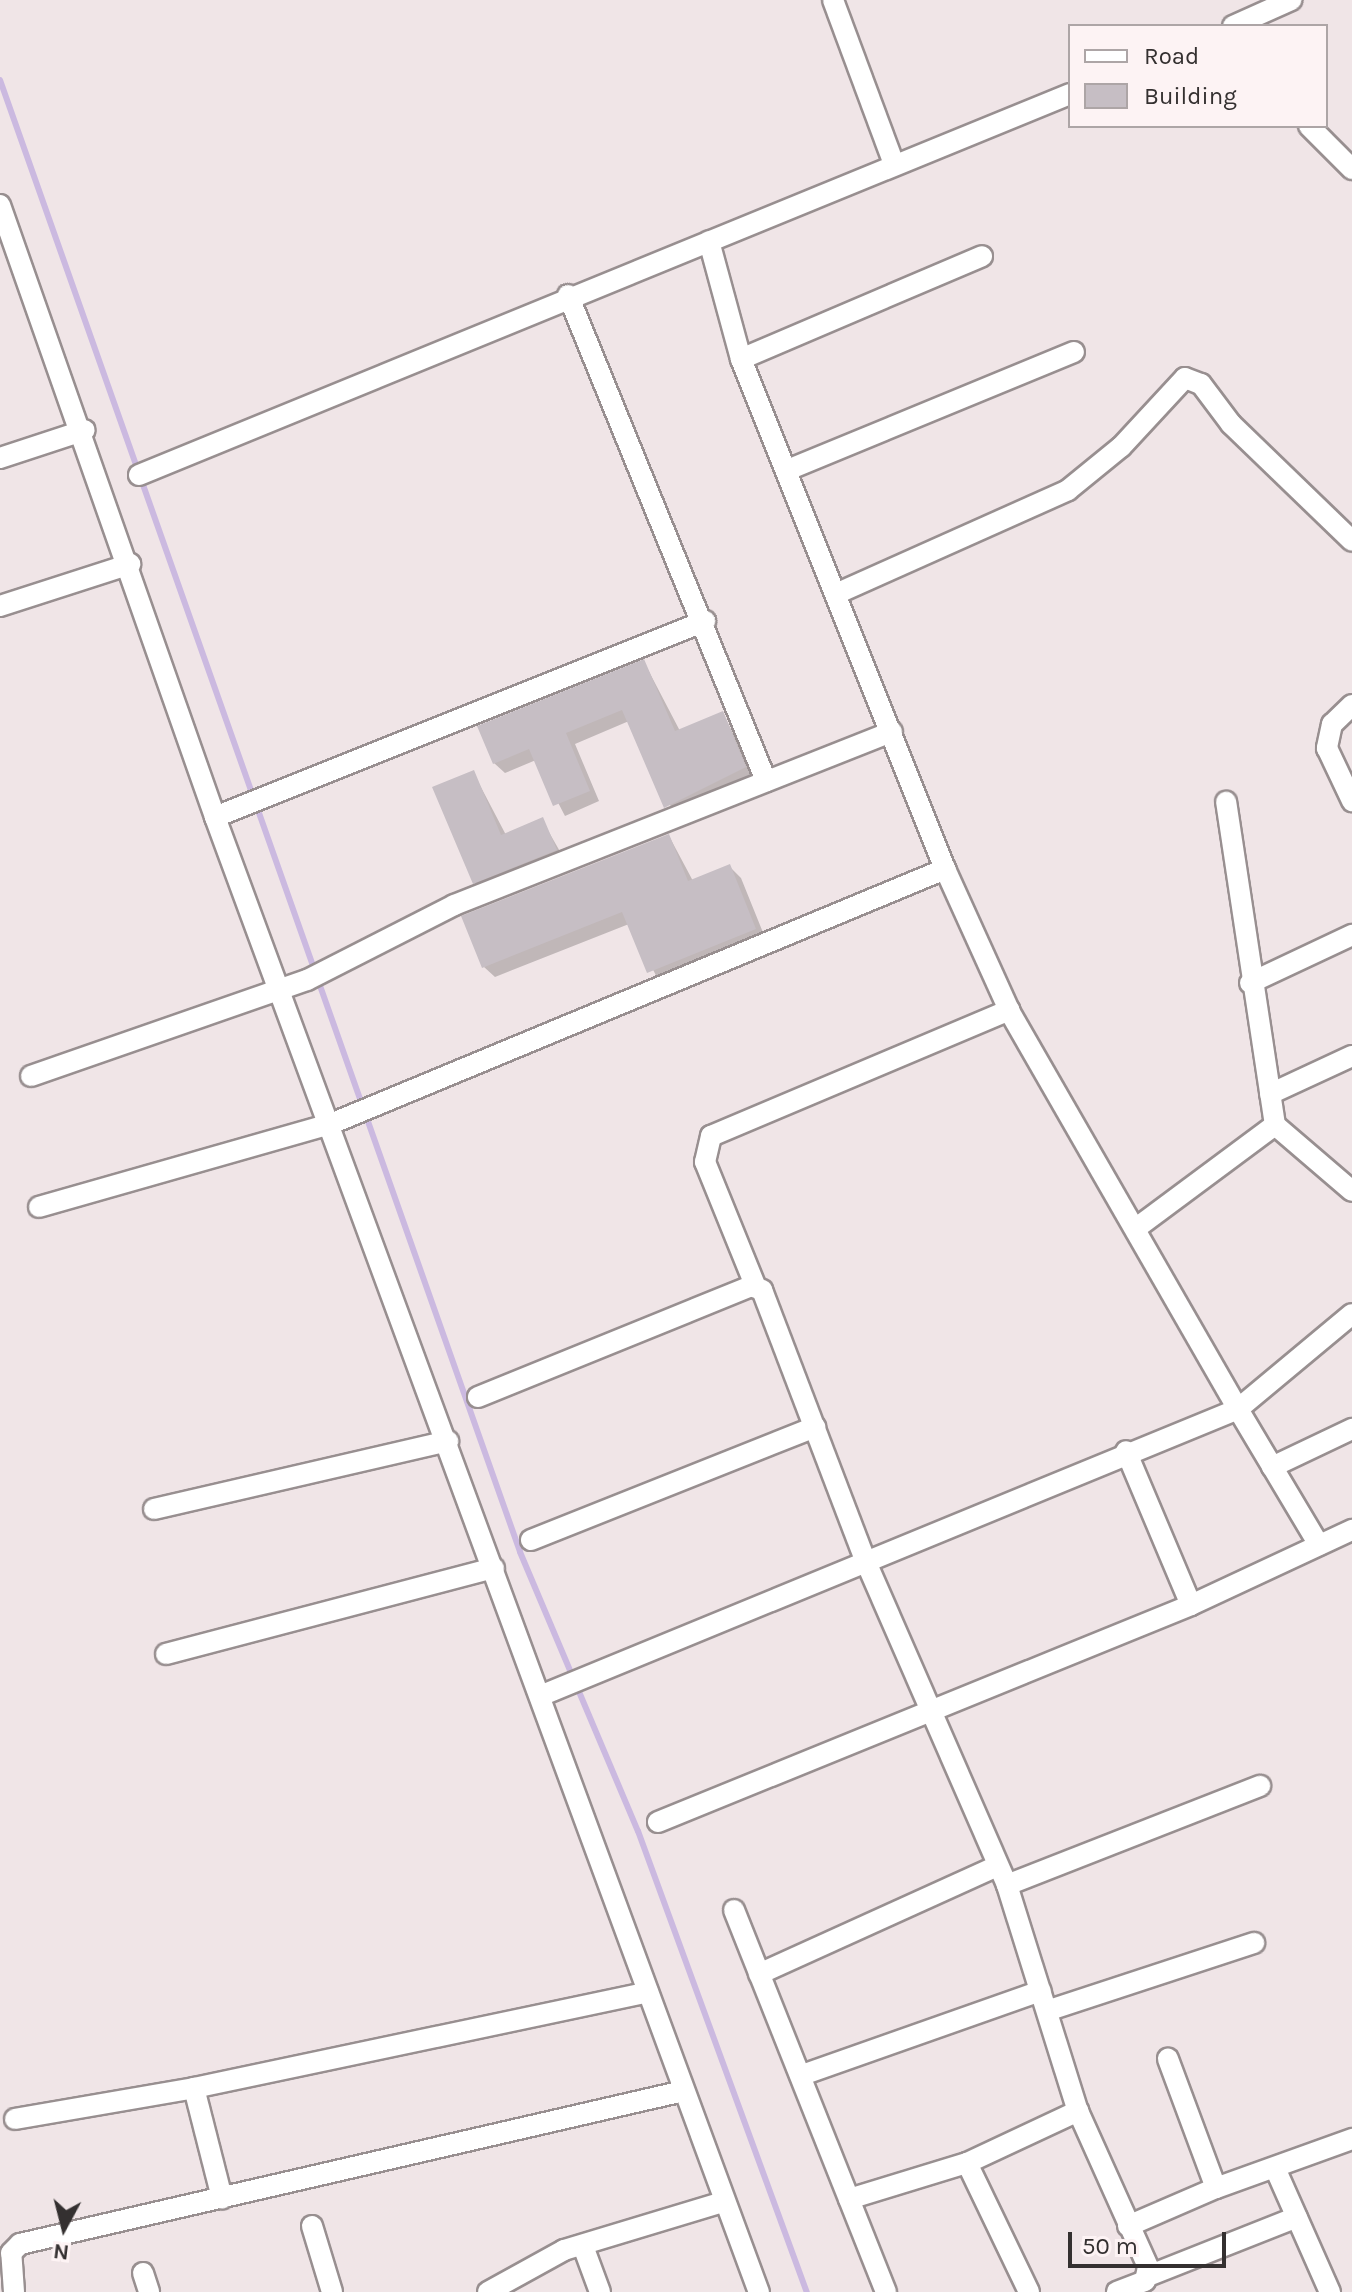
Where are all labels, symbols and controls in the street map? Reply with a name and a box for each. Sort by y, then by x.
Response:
legend [1068,24,1328,128]
text: Road [1144,42,1199,70]
text: Building [1144,82,1237,110]
north arrow [24,2188,104,2268]
scale bar [1072,2216,1230,2266]
text: 50 m [1082,2232,1138,2260]
text: N [52,2238,70,2266]

